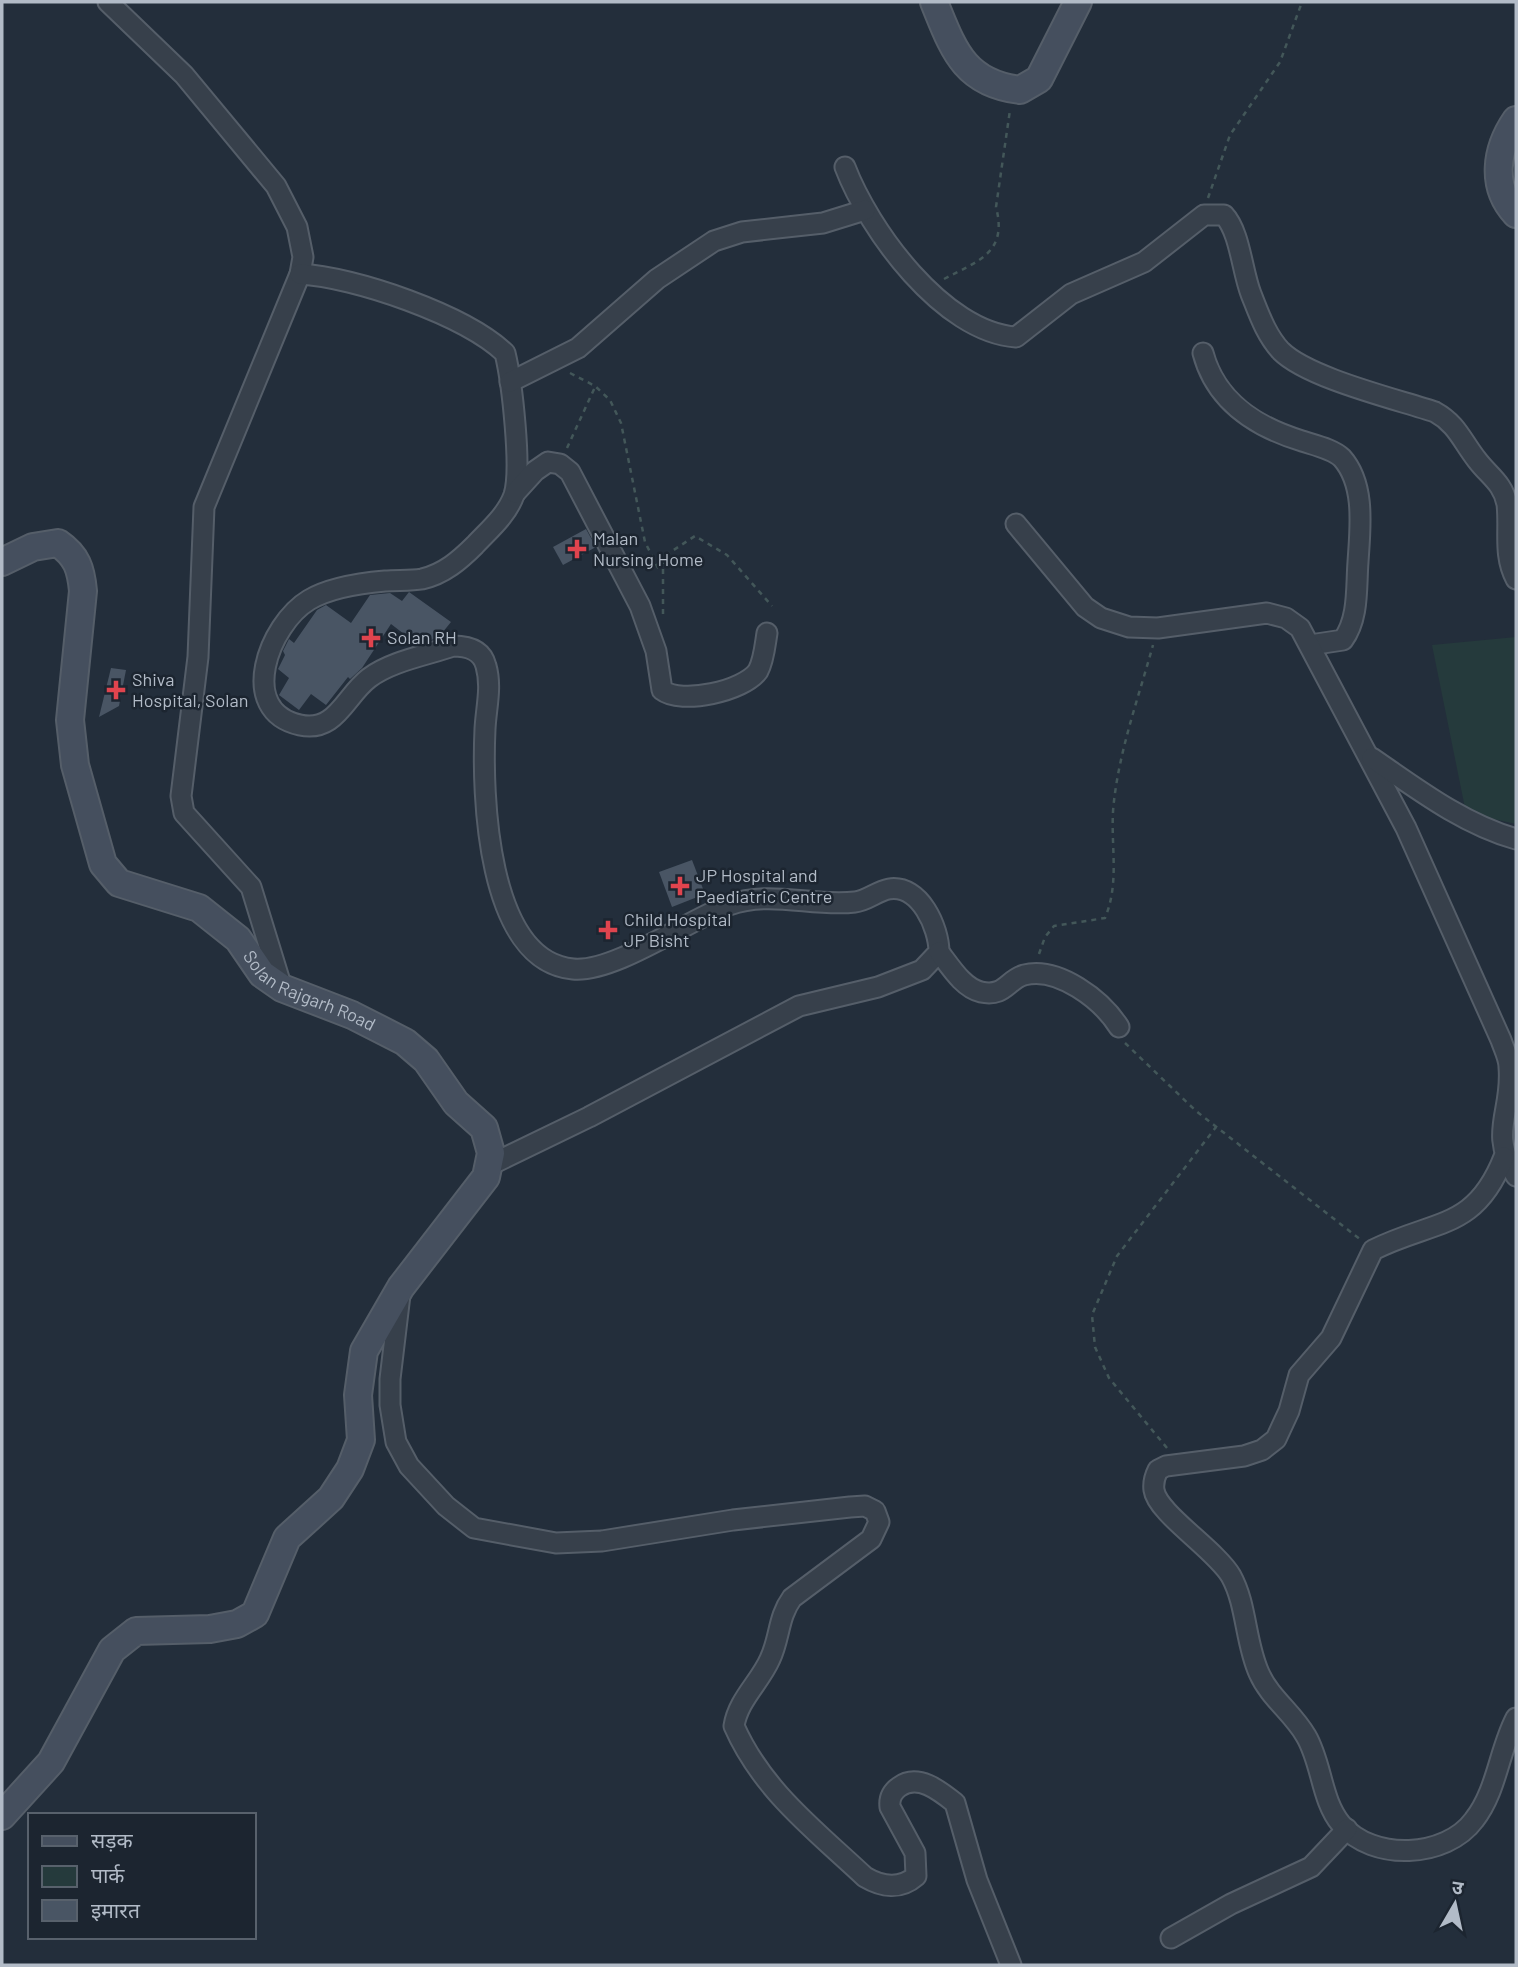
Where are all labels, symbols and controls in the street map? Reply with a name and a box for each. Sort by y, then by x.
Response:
place label: Malan Nursing Home [593,527,703,570]
marker: Malan Nursing Home [567,539,587,559]
place label: Solan RH [387,626,457,648]
marker: Solan RH [361,628,381,648]
place label: Shiva Hospital, Solan [132,668,248,711]
marker: Shiva Hospital, Solan [106,680,126,700]
place label: JP Hospital and Paediatric Centre [696,864,832,907]
marker: JP Hospital and Paediatric Centre [670,876,690,896]
place label: Child Hospital JP Bisht [624,908,731,951]
marker: Child Hospital JP Bisht [598,920,618,940]
street label: Solan Rajgarh Road [239,946,379,1035]
legend [28,1813,256,1939]
text: सड़क [91,1827,133,1852]
text: पार्क [91,1862,125,1887]
north arrow [1420,1869,1490,1939]
text: उ [1450,1874,1466,1899]
text: इमारत [91,1897,141,1922]

